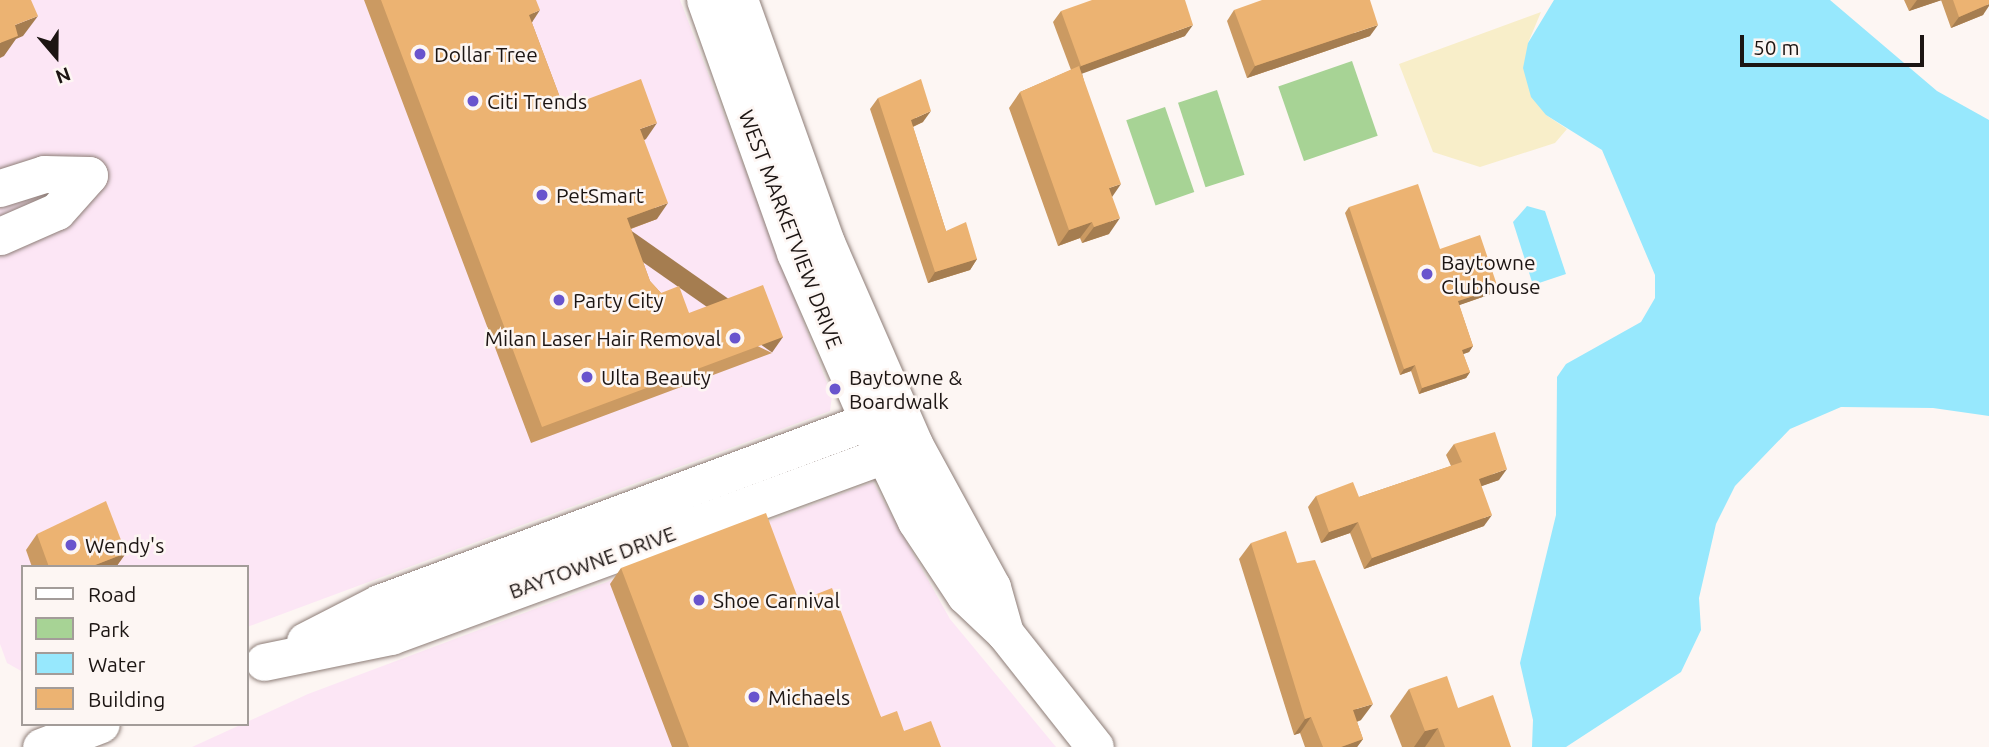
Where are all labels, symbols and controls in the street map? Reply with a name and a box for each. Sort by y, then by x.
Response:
north arrow [21,21,91,91]
scale bar [1744,21,1928,65]
text: 50 m [1753,35,1800,59]
place label: Dollar Tree [434,41,538,67]
marker: Dollar Tree [412,46,428,62]
text: N [53,63,74,88]
place label: Citi Trends [487,88,587,114]
marker: Citi Trends [465,93,481,109]
street label: WEST MARKETVIEW DRIVE [734,106,848,352]
place label: PetSmart [556,182,644,208]
marker: PetSmart [534,187,550,203]
place label: Baytowne Clubhouse [1441,249,1541,299]
marker: Baytowne Clubhouse [1419,266,1435,282]
place label: Party City [573,287,664,313]
marker: Party City [551,292,567,308]
place label: Milan Laser Hair Removal [485,325,721,351]
marker: Milan Laser Hair Removal [727,330,743,346]
place label: Ulta Beauty [601,364,711,390]
place label: Baytowne & Boardwalk [849,364,962,414]
marker: Ulta Beauty [579,369,595,385]
marker: Baytowne & Boardwalk [827,381,843,397]
street label: BAYTOWNE DRIVE [505,520,679,604]
place label: Wendy's [85,532,164,558]
marker: Wendy's [63,537,79,553]
legend [21,565,248,726]
text: Road [88,582,136,606]
place label: Shoe Carnival [713,587,840,613]
marker: Shoe Carnival [691,592,707,608]
text: Park [88,617,130,641]
text: Water [88,652,146,676]
place label: Michaels [768,684,850,710]
text: Building [88,687,165,711]
marker: Michaels [746,689,762,705]

